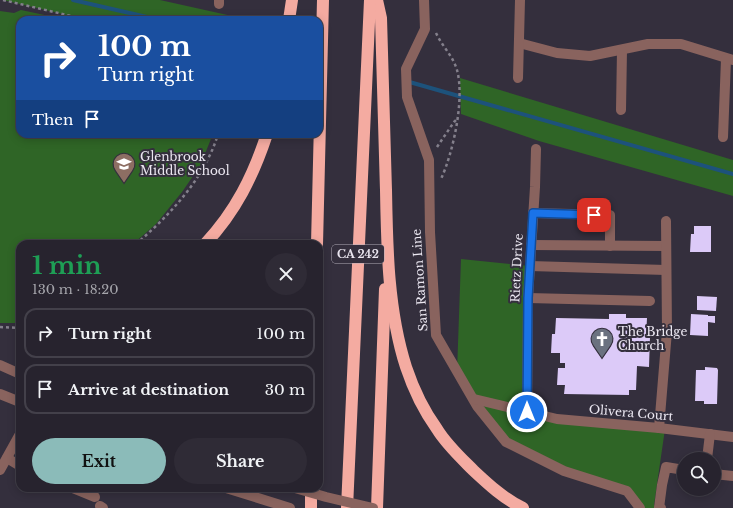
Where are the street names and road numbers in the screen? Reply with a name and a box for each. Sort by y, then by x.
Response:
street label: San Ramon Line [408,228,431,332]
street label: Rietz Drive [507,233,526,303]
road number: CA 242 [332,245,384,263]
street label: Olivera Court [588,401,674,424]

